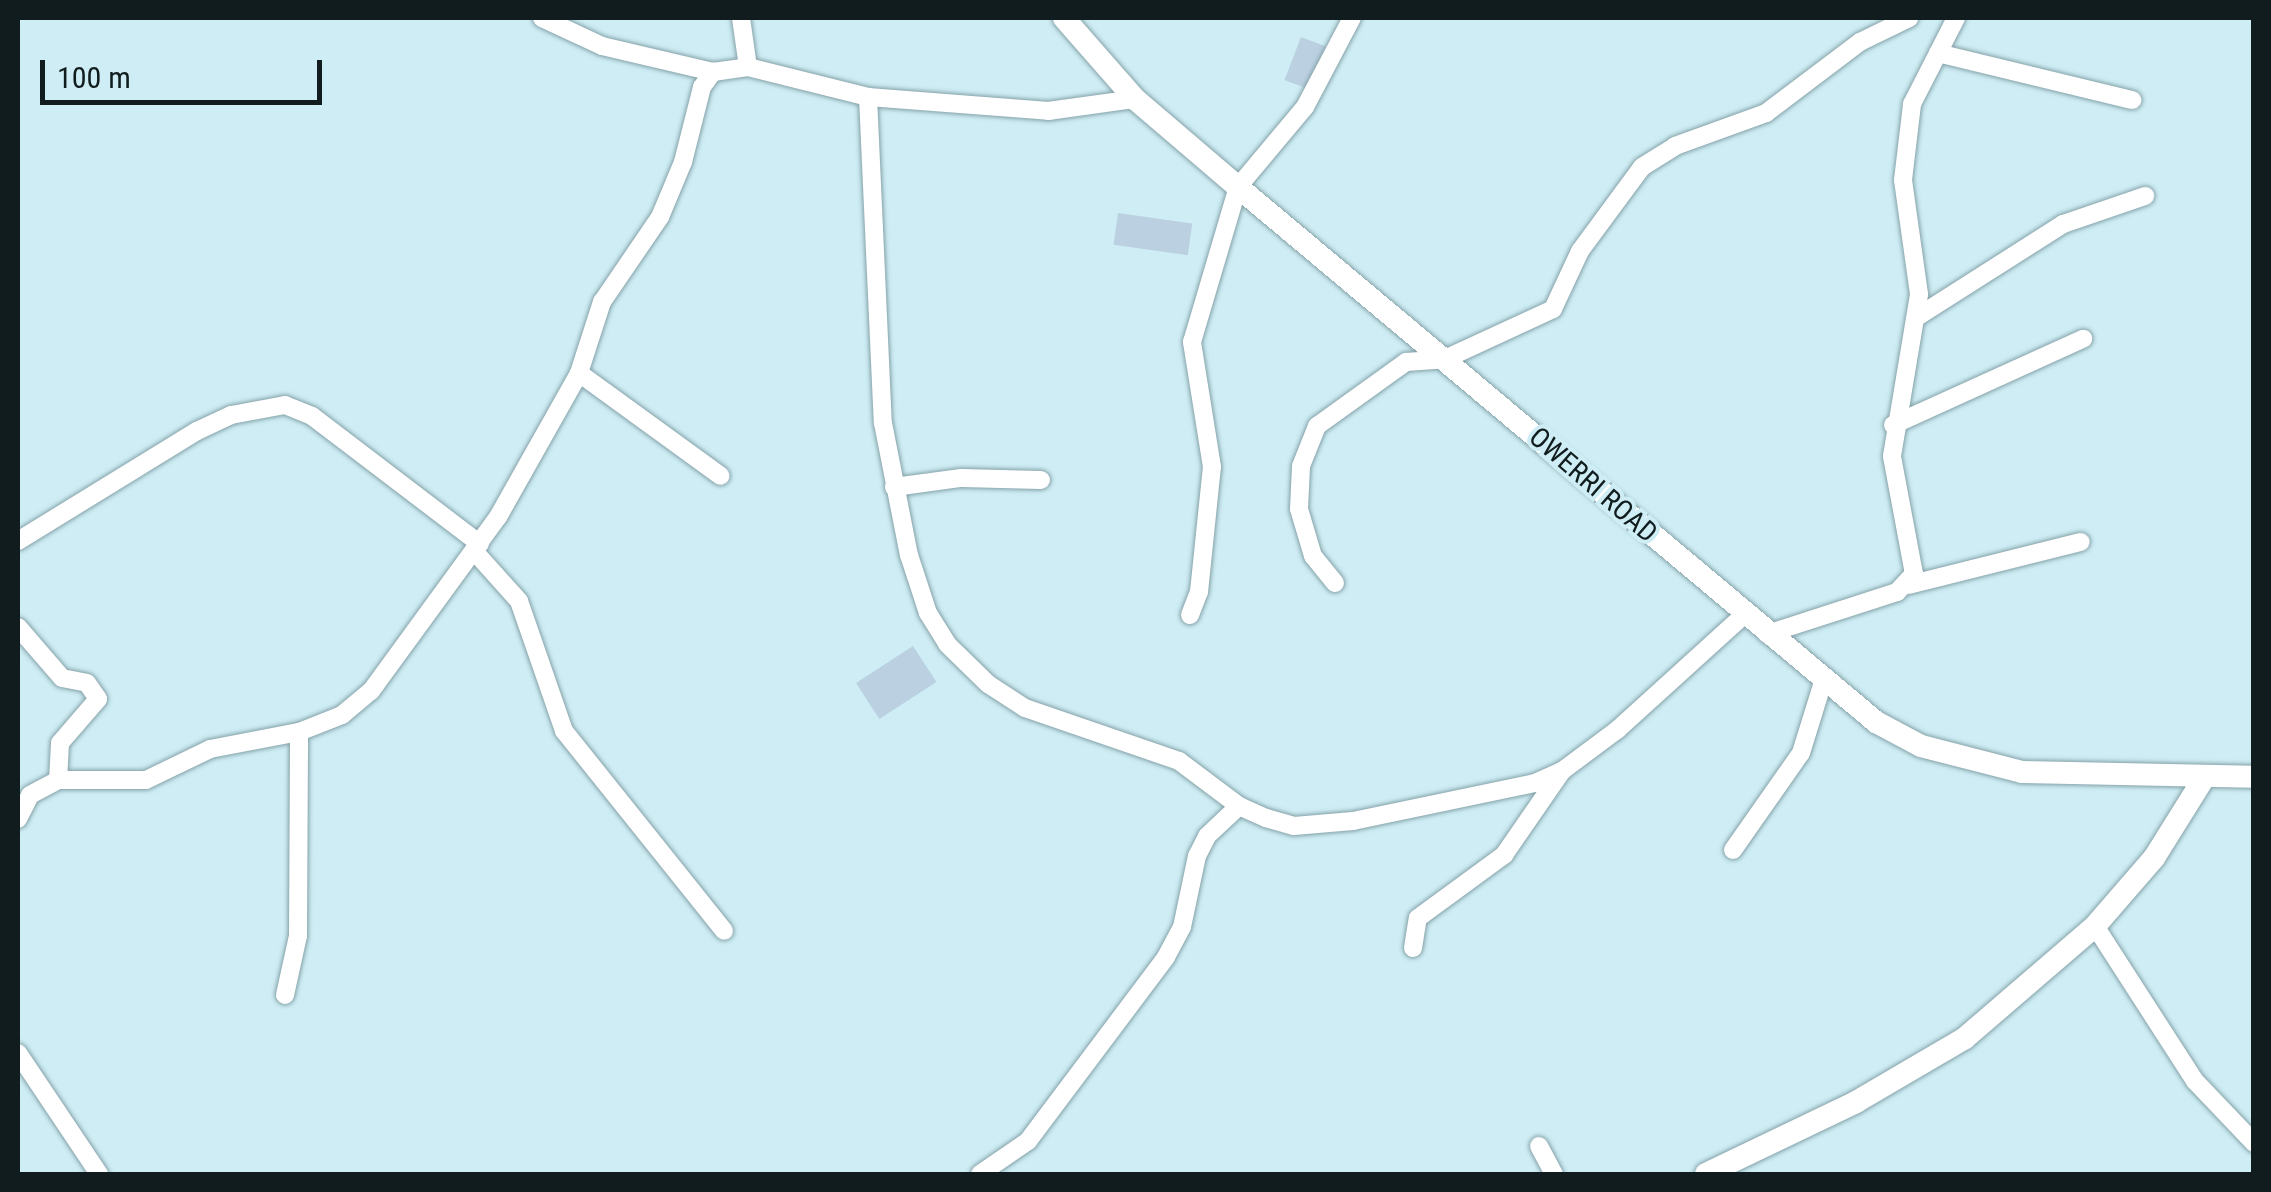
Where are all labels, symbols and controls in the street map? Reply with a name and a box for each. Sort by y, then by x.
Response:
scale bar [45,40,328,102]
text: 100 m [57,60,131,95]
street label: OWERRI ROAD [1522,420,1664,550]

